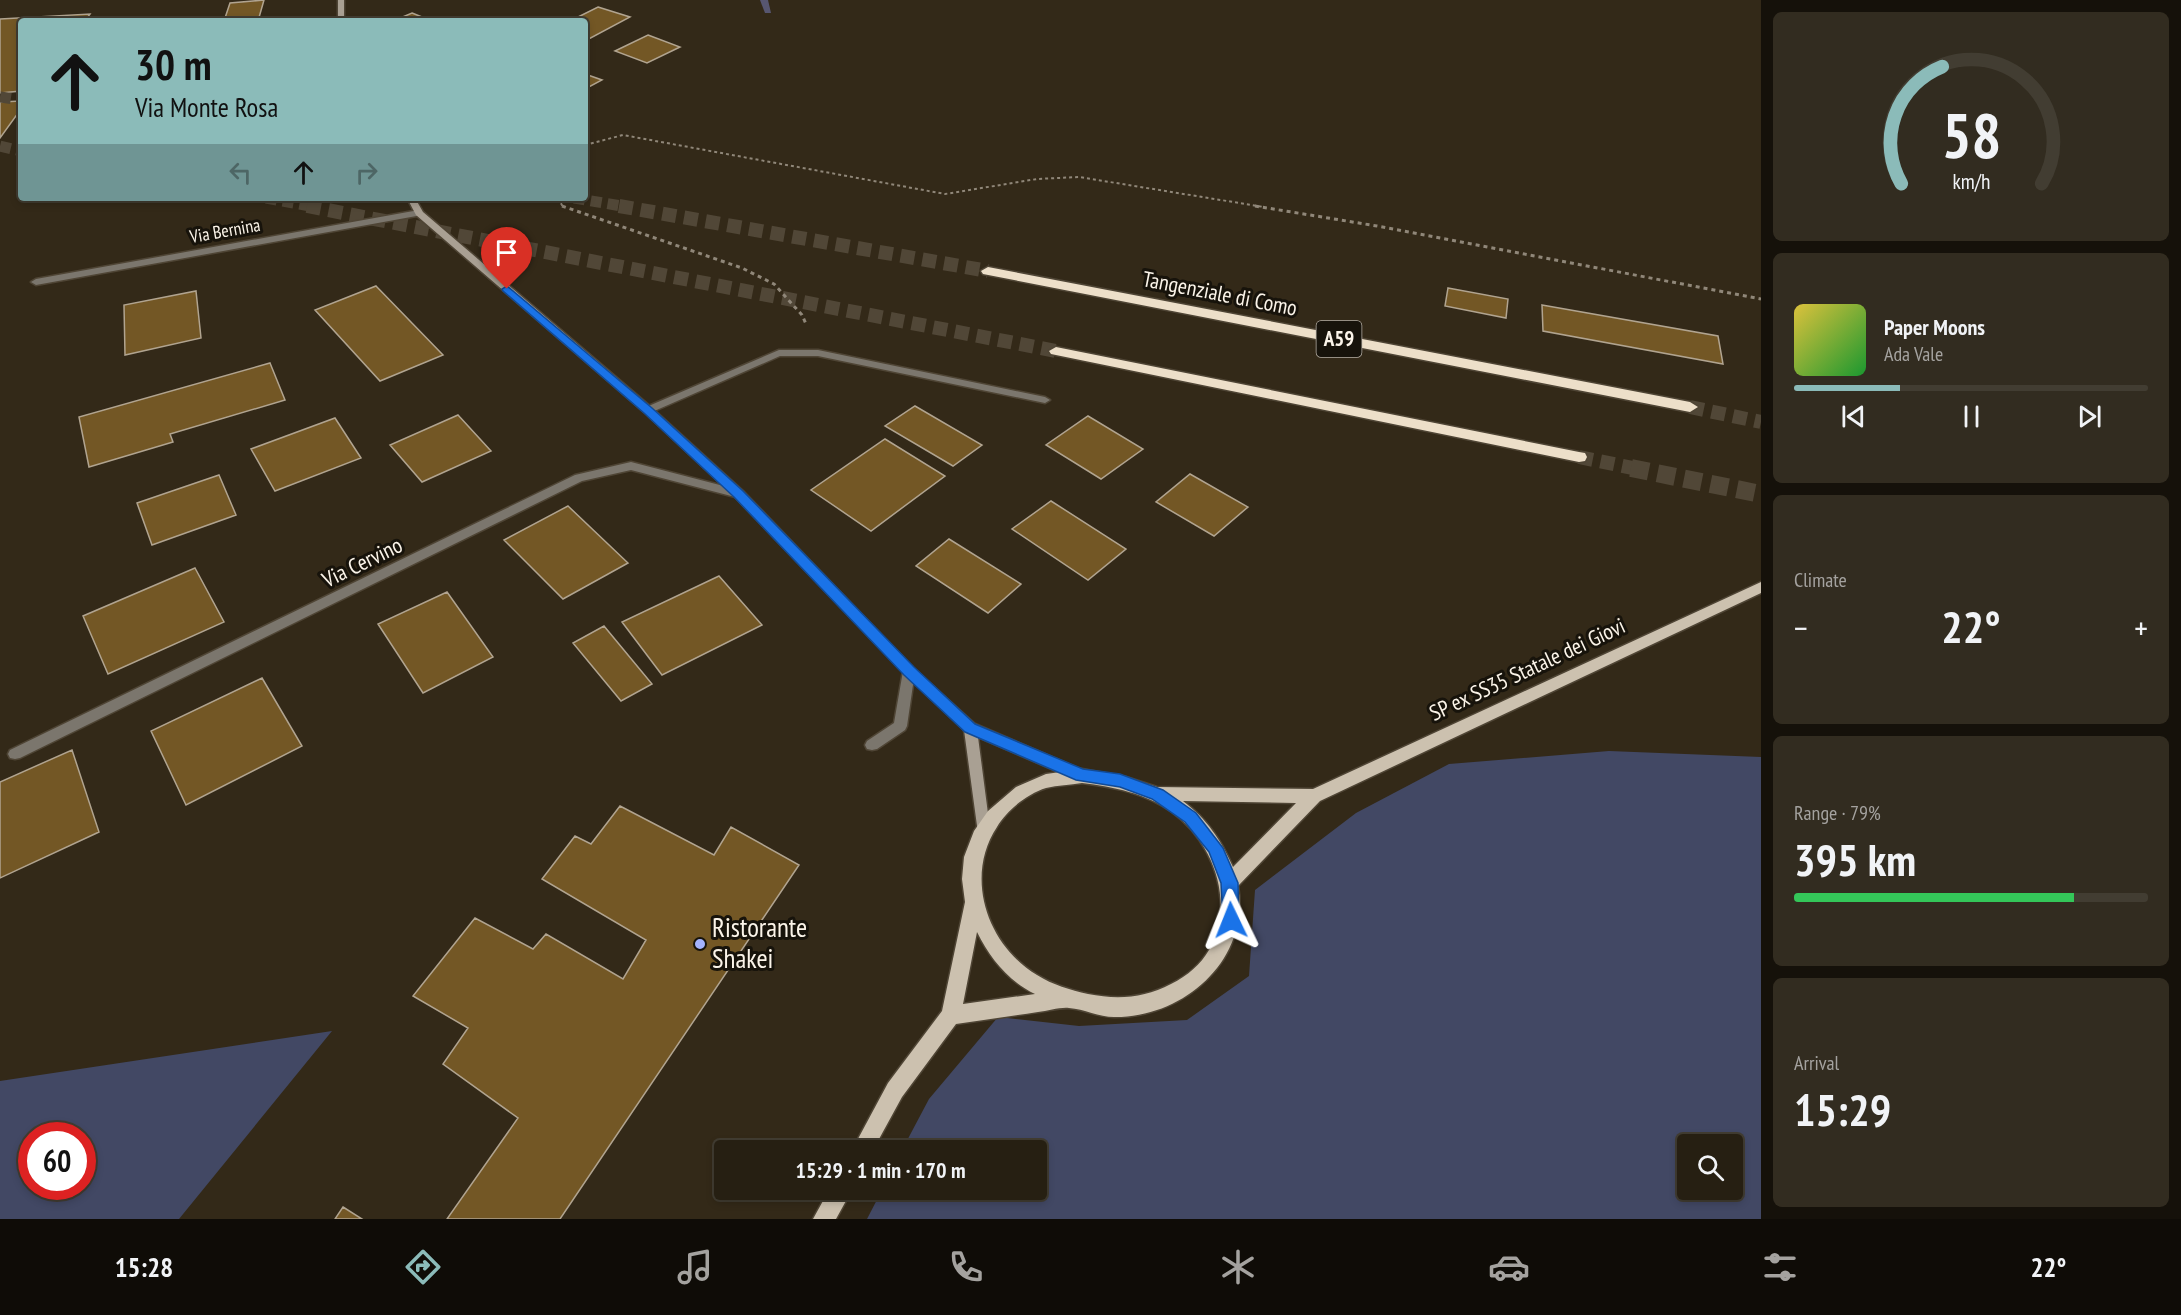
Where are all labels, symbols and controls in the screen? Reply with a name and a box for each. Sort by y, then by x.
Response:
text: 30 m [135,37,212,92]
icon: ahead [36,42,114,120]
text: Via Monte Rosa [135,90,278,124]
text: 58 [1941,94,2001,175]
icon: left [224,156,257,189]
icon: ahead [287,156,320,189]
icon: right [350,156,383,189]
text: km/h [1952,167,1990,195]
street label: Via Bernina [187,213,262,248]
pin [481,227,532,289]
icon: arrive [490,236,523,269]
street label: Tangenziale di Como [1140,264,1300,322]
text: Paper Moons [1884,313,1985,341]
road number: A59 [1316,321,1362,357]
text: Ada Vale [1884,341,1943,367]
icon: previous [1837,400,1870,433]
icon: pause [1955,400,1988,433]
icon: next [2073,400,2106,433]
street label: Via Cervino [317,531,407,594]
text: Climate [1794,567,1847,593]
text: 22° [1941,597,2001,655]
text: − [1794,606,1808,649]
text: + [2134,606,2148,649]
street label: SP ex SS35 Statale dei Giovi [1425,611,1629,727]
text: Range · 79% [1794,800,1881,826]
text: 395 km [1794,830,1916,888]
position arrow [1199,888,1263,952]
place label: Ristorante Shakei [712,910,807,975]
marker: Ristorante Shakei [693,937,707,951]
text: Arrival [1794,1050,1839,1076]
text: 15:29 [1794,1080,1891,1138]
speed limit sign: 60 [18,1122,96,1200]
map controls [1677,1134,1743,1200]
button: search [1677,1134,1743,1200]
text: 15:29 · 1 min · 170 m [795,1156,966,1184]
icon: directions [402,1246,444,1288]
icon: music [674,1246,716,1288]
icon: phone [945,1246,987,1288]
icon: climate [1217,1246,1259,1288]
icon: car [1488,1246,1530,1288]
icon: filters [1759,1246,1801,1288]
text: 15:28 [115,1250,173,1284]
text: 22° [2031,1250,2066,1284]

